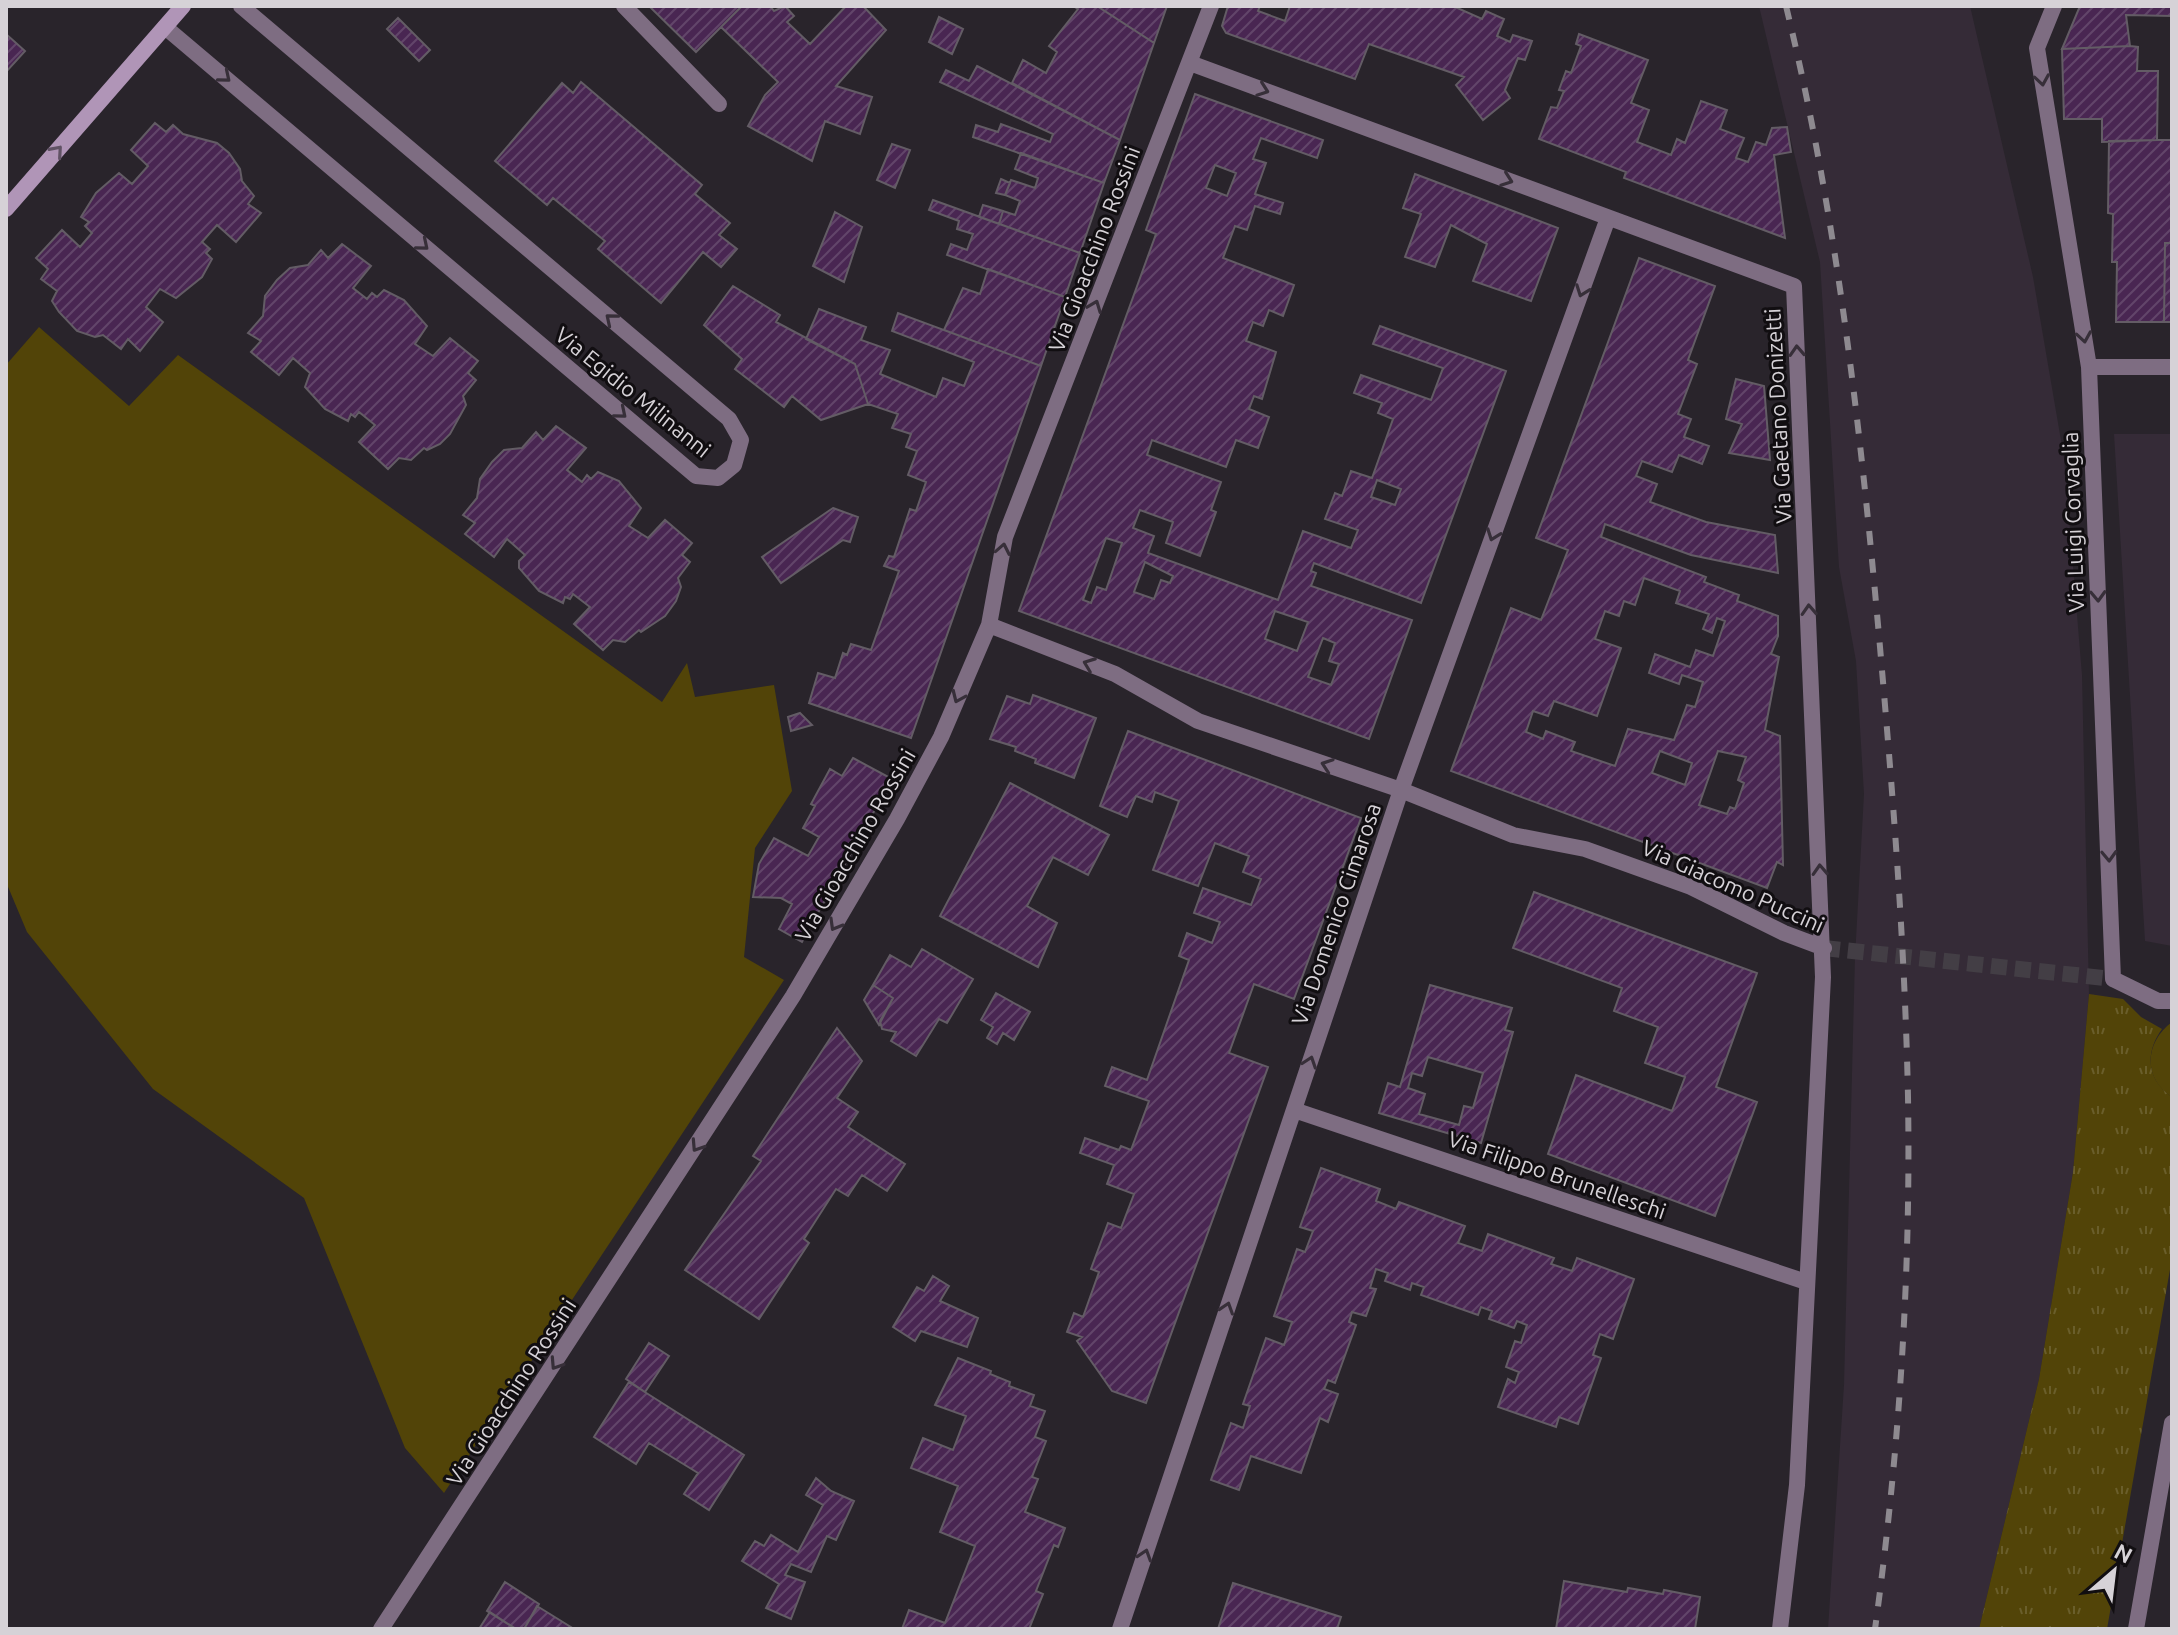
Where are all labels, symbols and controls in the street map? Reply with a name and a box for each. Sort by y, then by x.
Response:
one-way arrow [215,67,230,82]
one-way arrow [2033,73,2050,87]
one-way arrow [1255,81,1269,97]
street label: Via Gioacchino Rossini [1043,143,1144,355]
one-way arrow [47,145,62,160]
one-way arrow [1499,171,1513,187]
one-way arrow [414,235,428,250]
one-way arrow [1575,283,1591,297]
one-way arrow [1085,300,1102,314]
street label: Via Gaetano Donizetti [1759,308,1796,524]
one-way arrow [606,315,621,329]
street label: Via Egidio Milinanni [551,321,716,462]
one-way arrow [2075,330,2092,344]
one-way arrow [1789,344,1806,357]
one-way arrow [612,403,627,418]
street label: Via Luigi Corvaglia [2057,431,2088,613]
one-way arrow [1486,528,1503,542]
one-way arrow [993,542,1010,555]
one-way arrow [2090,590,2107,603]
one-way arrow [1800,603,1817,616]
one-way arrow [1083,657,1097,673]
one-way arrow [952,689,968,703]
street label: Via Gioacchino Rossini [789,744,920,945]
one-way arrow [1321,758,1335,774]
street label: Via Domenico Cimarosa [1286,800,1385,1028]
street label: Via Giacomo Puccini [1638,834,1828,937]
one-way arrow [2101,850,2118,863]
one-way arrow [1812,863,1829,876]
one-way arrow [829,917,844,931]
one-way arrow [1300,1056,1316,1070]
street label: Via Filippo Brunelleschi [1445,1125,1669,1224]
one-way arrow [691,1137,706,1152]
street label: Via Gioacchino Rossini [441,1293,580,1490]
one-way arrow [1218,1302,1234,1316]
one-way arrow [550,1355,565,1370]
north arrow [2074,1531,2154,1611]
text: N [2111,1538,2137,1568]
one-way arrow [1136,1549,1152,1562]

